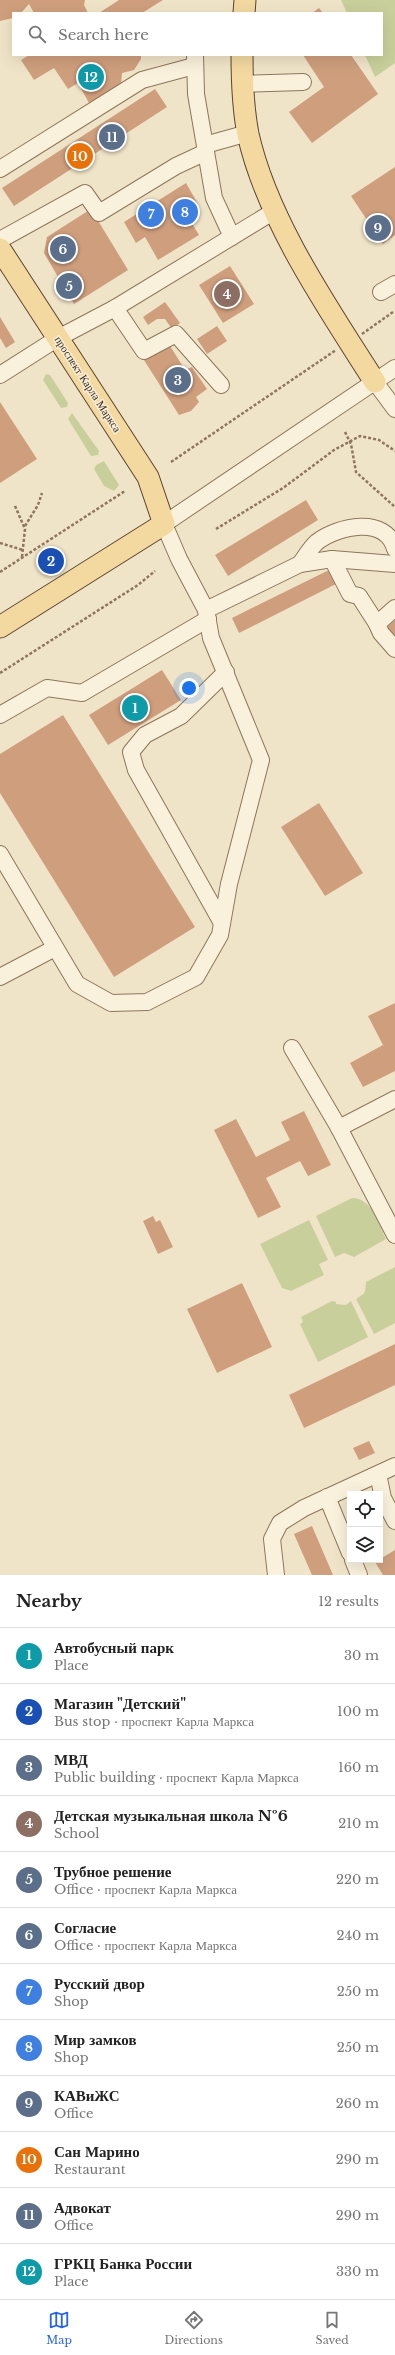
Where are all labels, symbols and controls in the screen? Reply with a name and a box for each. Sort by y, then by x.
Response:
search box [12,12,383,56]
icon: search [26,23,48,45]
text: Search here [58,25,149,44]
pin: 12 [78,62,104,92]
pin: 11 [99,122,125,152]
pin: 10 [67,141,93,171]
pin: 8 [172,197,198,227]
pin: 7 [138,199,164,229]
pin: 9 [365,213,391,243]
pin: 6 [50,234,76,264]
pin: 5 [56,271,82,301]
pin: 4 [214,279,240,309]
street label: проспект Карла Маркса [52,333,124,435]
pin: 3 [165,365,191,395]
pin: 2 [38,546,64,576]
your location [179,678,199,698]
pin: 1 [122,693,148,723]
map controls [347,1491,383,1563]
button: locate [347,1491,383,1527]
button: layers [347,1527,383,1563]
text: Nearby [16,1591,82,1612]
text: 12 results [318,1593,379,1610]
text: Автобусный парк [54,1638,174,1657]
text: 1 [26,1647,32,1664]
text: 30 m [344,1647,379,1664]
text: Place [54,1657,89,1674]
text: Магазин "Детский" [54,1694,186,1713]
text: 2 [25,1703,33,1720]
text: 100 m [337,1703,379,1720]
text: Bus stop · проспект Карла Маркса [54,1713,254,1730]
text: МВД [54,1750,88,1769]
text: 3 [25,1759,33,1776]
text: 160 m [338,1759,379,1776]
text: Public building · проспект Карла Маркса [54,1769,299,1786]
text: Детская музыкальная школа №6 [54,1806,288,1825]
text: 4 [25,1815,33,1832]
text: 210 m [338,1815,379,1832]
text: School [54,1825,100,1842]
text: Трубное решение [54,1862,171,1881]
text: 5 [25,1871,33,1888]
text: 220 m [336,1871,379,1888]
text: Office · проспект Карла Маркса [54,1881,237,1898]
text: Согласие [54,1918,116,1937]
text: 6 [25,1927,33,1944]
text: 240 m [336,1927,379,1944]
text: Office · проспект Карла Маркса [54,1937,237,1954]
text: Русский двор [54,1974,145,1993]
text: 7 [26,1983,32,2000]
text: 250 m [337,1983,379,2000]
text: Shop [54,1993,89,2010]
text: Мир замков [54,2030,137,2049]
text: 8 [25,2039,33,2056]
text: 250 m [337,2039,379,2056]
text: Shop [54,2049,89,2066]
text: КАВиЖС [54,2086,120,2105]
text: 9 [25,2095,33,2112]
text: 260 m [336,2095,379,2112]
text: Office [54,2105,93,2122]
text: Сан Марино [54,2142,140,2161]
text: 10 [21,2151,37,2168]
text: 290 m [336,2151,379,2168]
text: Restaurant [54,2161,126,2178]
text: Адвокат [54,2198,111,2217]
text: 11 [23,2207,35,2224]
text: 290 m [336,2207,379,2224]
text: Office [54,2217,93,2234]
text: ГРКЦ Банка России [54,2254,192,2273]
text: 12 [22,2263,36,2280]
text: 330 m [336,2263,379,2280]
text: Place [54,2273,89,2290]
tab: Map [46,2309,72,2347]
tab: Directions [164,2309,223,2347]
tab: Saved [316,2309,349,2347]

